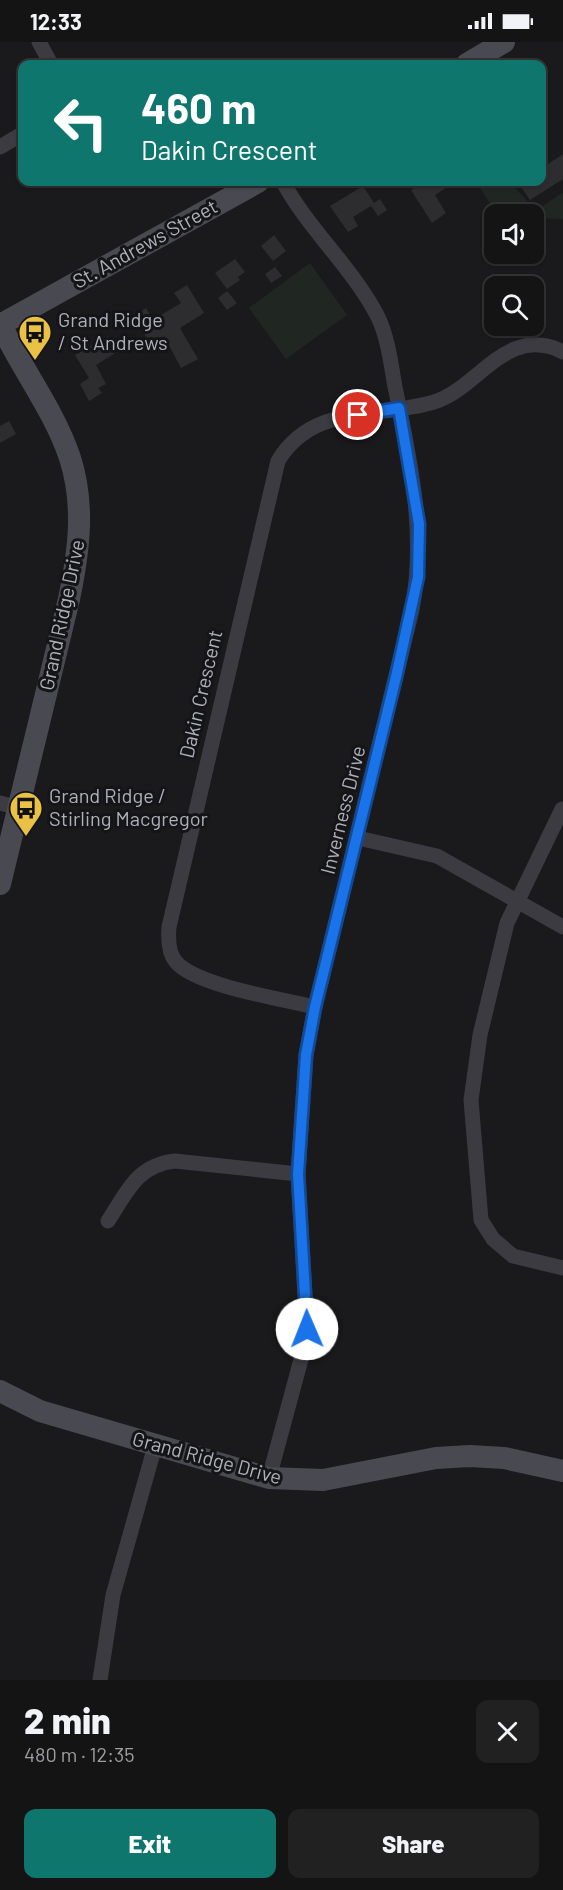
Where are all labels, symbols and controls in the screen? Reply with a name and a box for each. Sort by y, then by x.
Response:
text: 12:33 [30,8,82,34]
text: 460 m [141,82,256,132]
icon: left [42,84,120,162]
text: Dakin Crescent [141,133,318,165]
street label: St. Andrews Street [68,193,221,293]
map controls [484,204,544,336]
button: sound [484,204,544,264]
button: search [484,276,544,336]
place label: Grand Ridge / St Andrews [58,307,168,354]
bus stop icon: Grand Ridge / St Andrews [17,314,53,361]
pin [332,389,383,440]
icon: arrive [341,398,374,431]
street label: Grand Ridge Drive [33,537,89,692]
street label: Dakin Crescent [174,627,226,760]
street label: Inverness Drive [314,743,370,876]
place label: Grand Ridge / Stirling Macgregor [49,783,208,830]
bus stop icon: Grand Ridge / Stirling Macgregor [8,790,44,837]
position arrow [275,1297,339,1361]
street label: Grand Ridge Drive [130,1426,284,1488]
text: 2 min [24,1698,111,1741]
button: close [476,1700,539,1763]
text: 480 m · 12:35 [24,1742,135,1766]
button: Exit [24,1809,276,1878]
button: Share [288,1809,539,1878]

